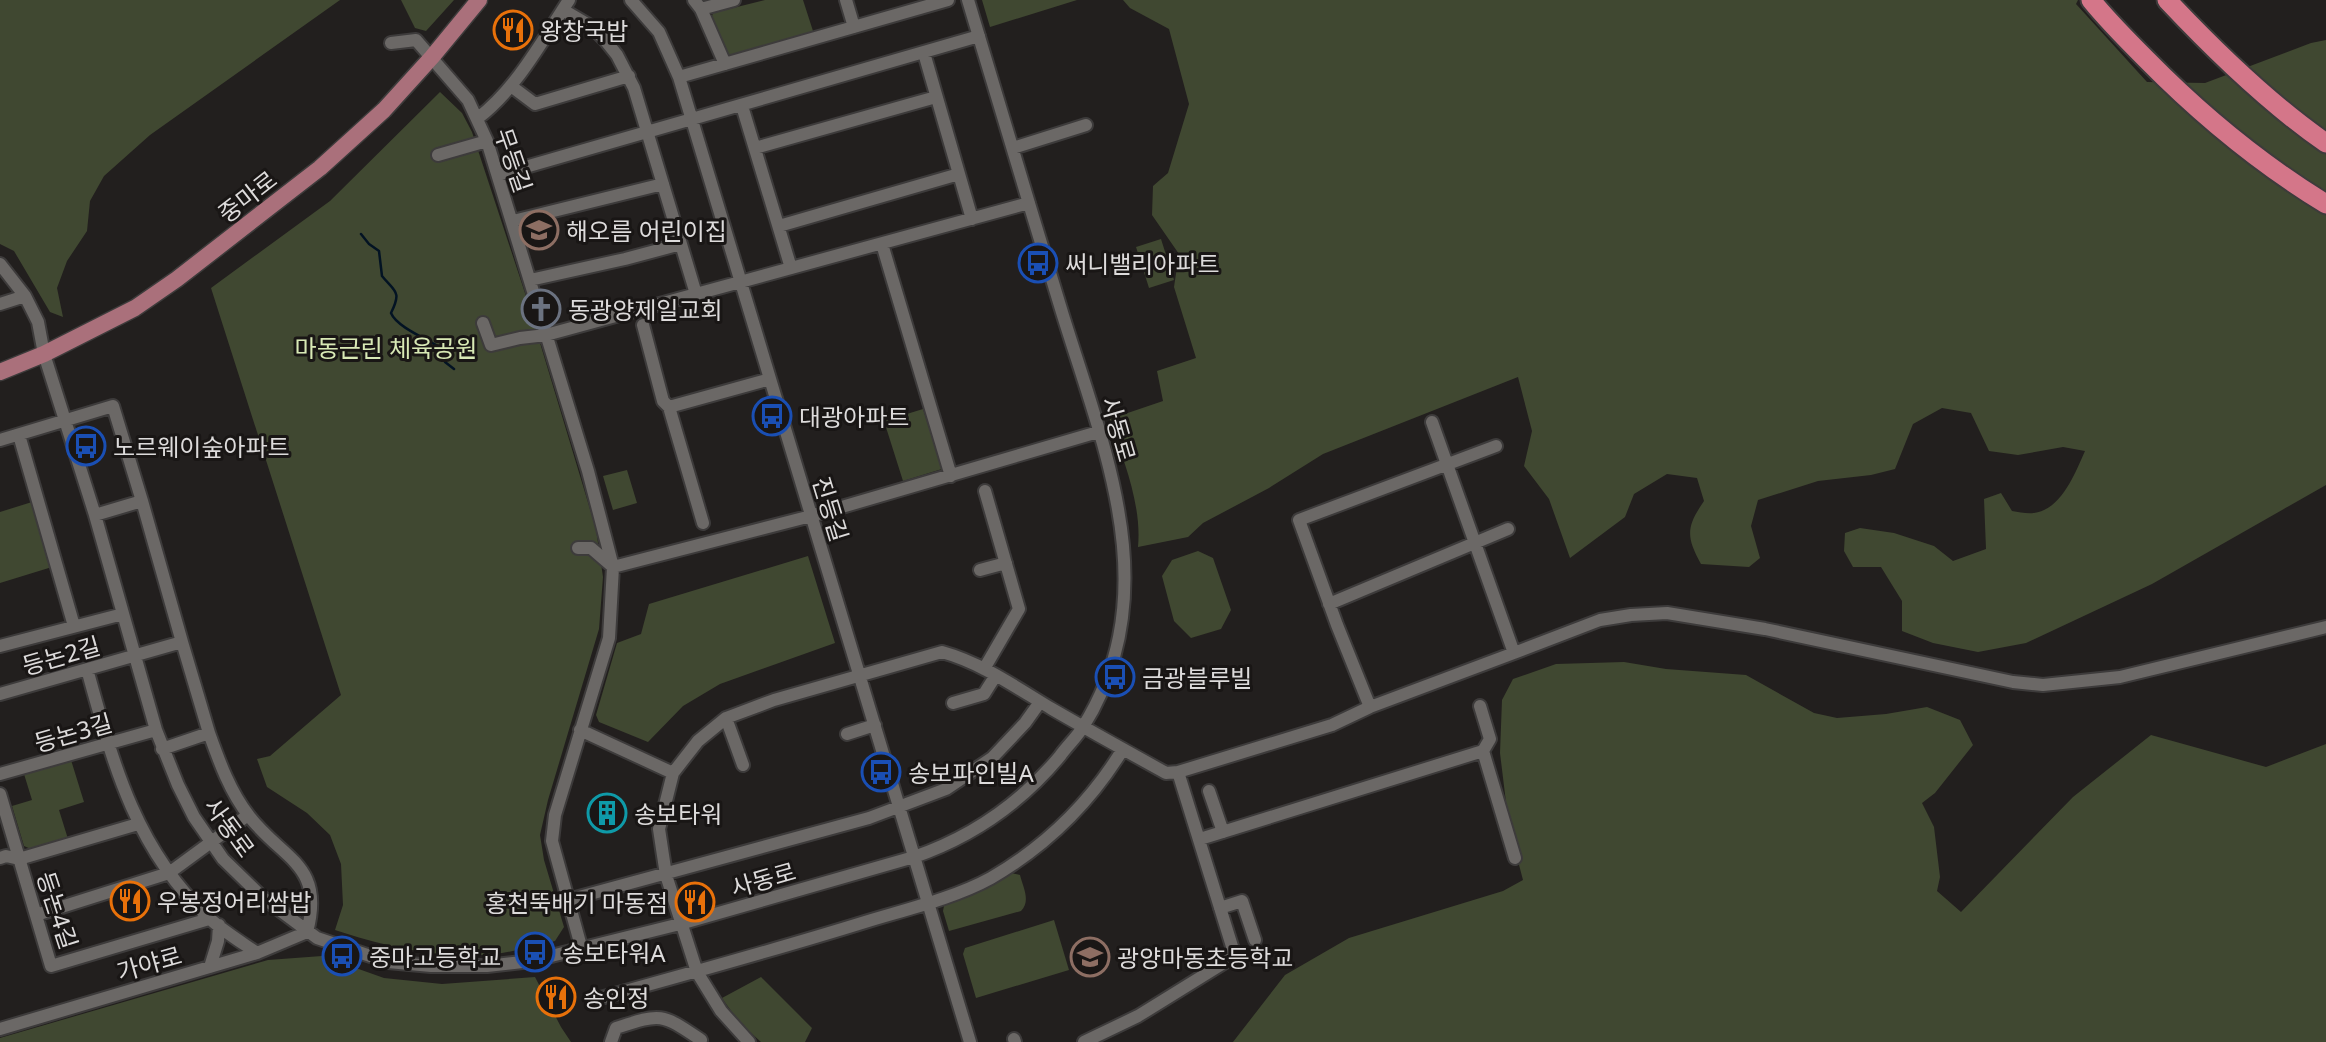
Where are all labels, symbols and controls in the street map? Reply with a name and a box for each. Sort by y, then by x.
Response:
restaurant icon: 왕창국밥 [492,9,534,51]
place label: 왕창국밥 [540,14,628,47]
street label: 무등길 [488,123,540,197]
street label: 중마로 [211,163,283,229]
school or university icon: 해오름 어린이집 [518,209,560,251]
place label: 해오름 어린이집 [566,214,727,247]
bus stop icon: 써니밸리아파트 [1017,242,1059,284]
place label: 써니밸리아파트 [1065,247,1220,280]
church icon: 동광양제일교회 [520,288,562,330]
place label: 동광양제일교회 [568,293,723,326]
park label: 마동근린 체육공원 [295,331,477,364]
street label: 사동로 [1094,393,1144,465]
bus stop icon: 대광아파트 [751,395,793,437]
place label: 대광아파트 [799,400,909,433]
bus stop icon: 노르웨이숲아파트 [65,425,107,467]
place label: 노르웨이숲아파트 [113,430,290,463]
street label: 진등길 [806,472,856,546]
street label: 등논2길 [18,628,104,682]
bus stop icon: 금광블루빌 [1094,656,1136,698]
place label: 금광블루빌 [1142,661,1252,694]
street label: 등논3길 [30,705,116,759]
bus stop icon: 송보파인빌A [860,751,902,793]
place label: 송보파인빌A [908,756,1034,789]
street label: 사동로 [197,791,263,863]
building icon: 송보타워 [586,792,628,834]
place label: 송보타워 [634,797,722,830]
street label: 사동로 [727,854,799,904]
street label: 등논4길 [30,867,86,953]
restaurant icon: 우봉정어리쌈밥 [109,880,151,922]
restaurant icon: 홍천뚝배기 마동점 [674,881,716,923]
place label: 우봉정어리쌈밥 [157,885,312,918]
place label: 홍천뚝배기 마동점 [485,886,668,919]
bus stop icon: 송보타워A [514,931,556,973]
bus stop icon: 중마고등학교 [321,935,363,977]
place label: 송보타워A [562,936,666,969]
school or university icon: 광양마동초등학교 [1069,936,1111,978]
street label: 가야로 [113,938,185,988]
place label: 중마고등학교 [369,940,501,973]
place label: 광양마동초등학교 [1117,941,1294,974]
restaurant icon: 송인정 [535,976,577,1018]
place label: 송인정 [583,981,649,1014]

